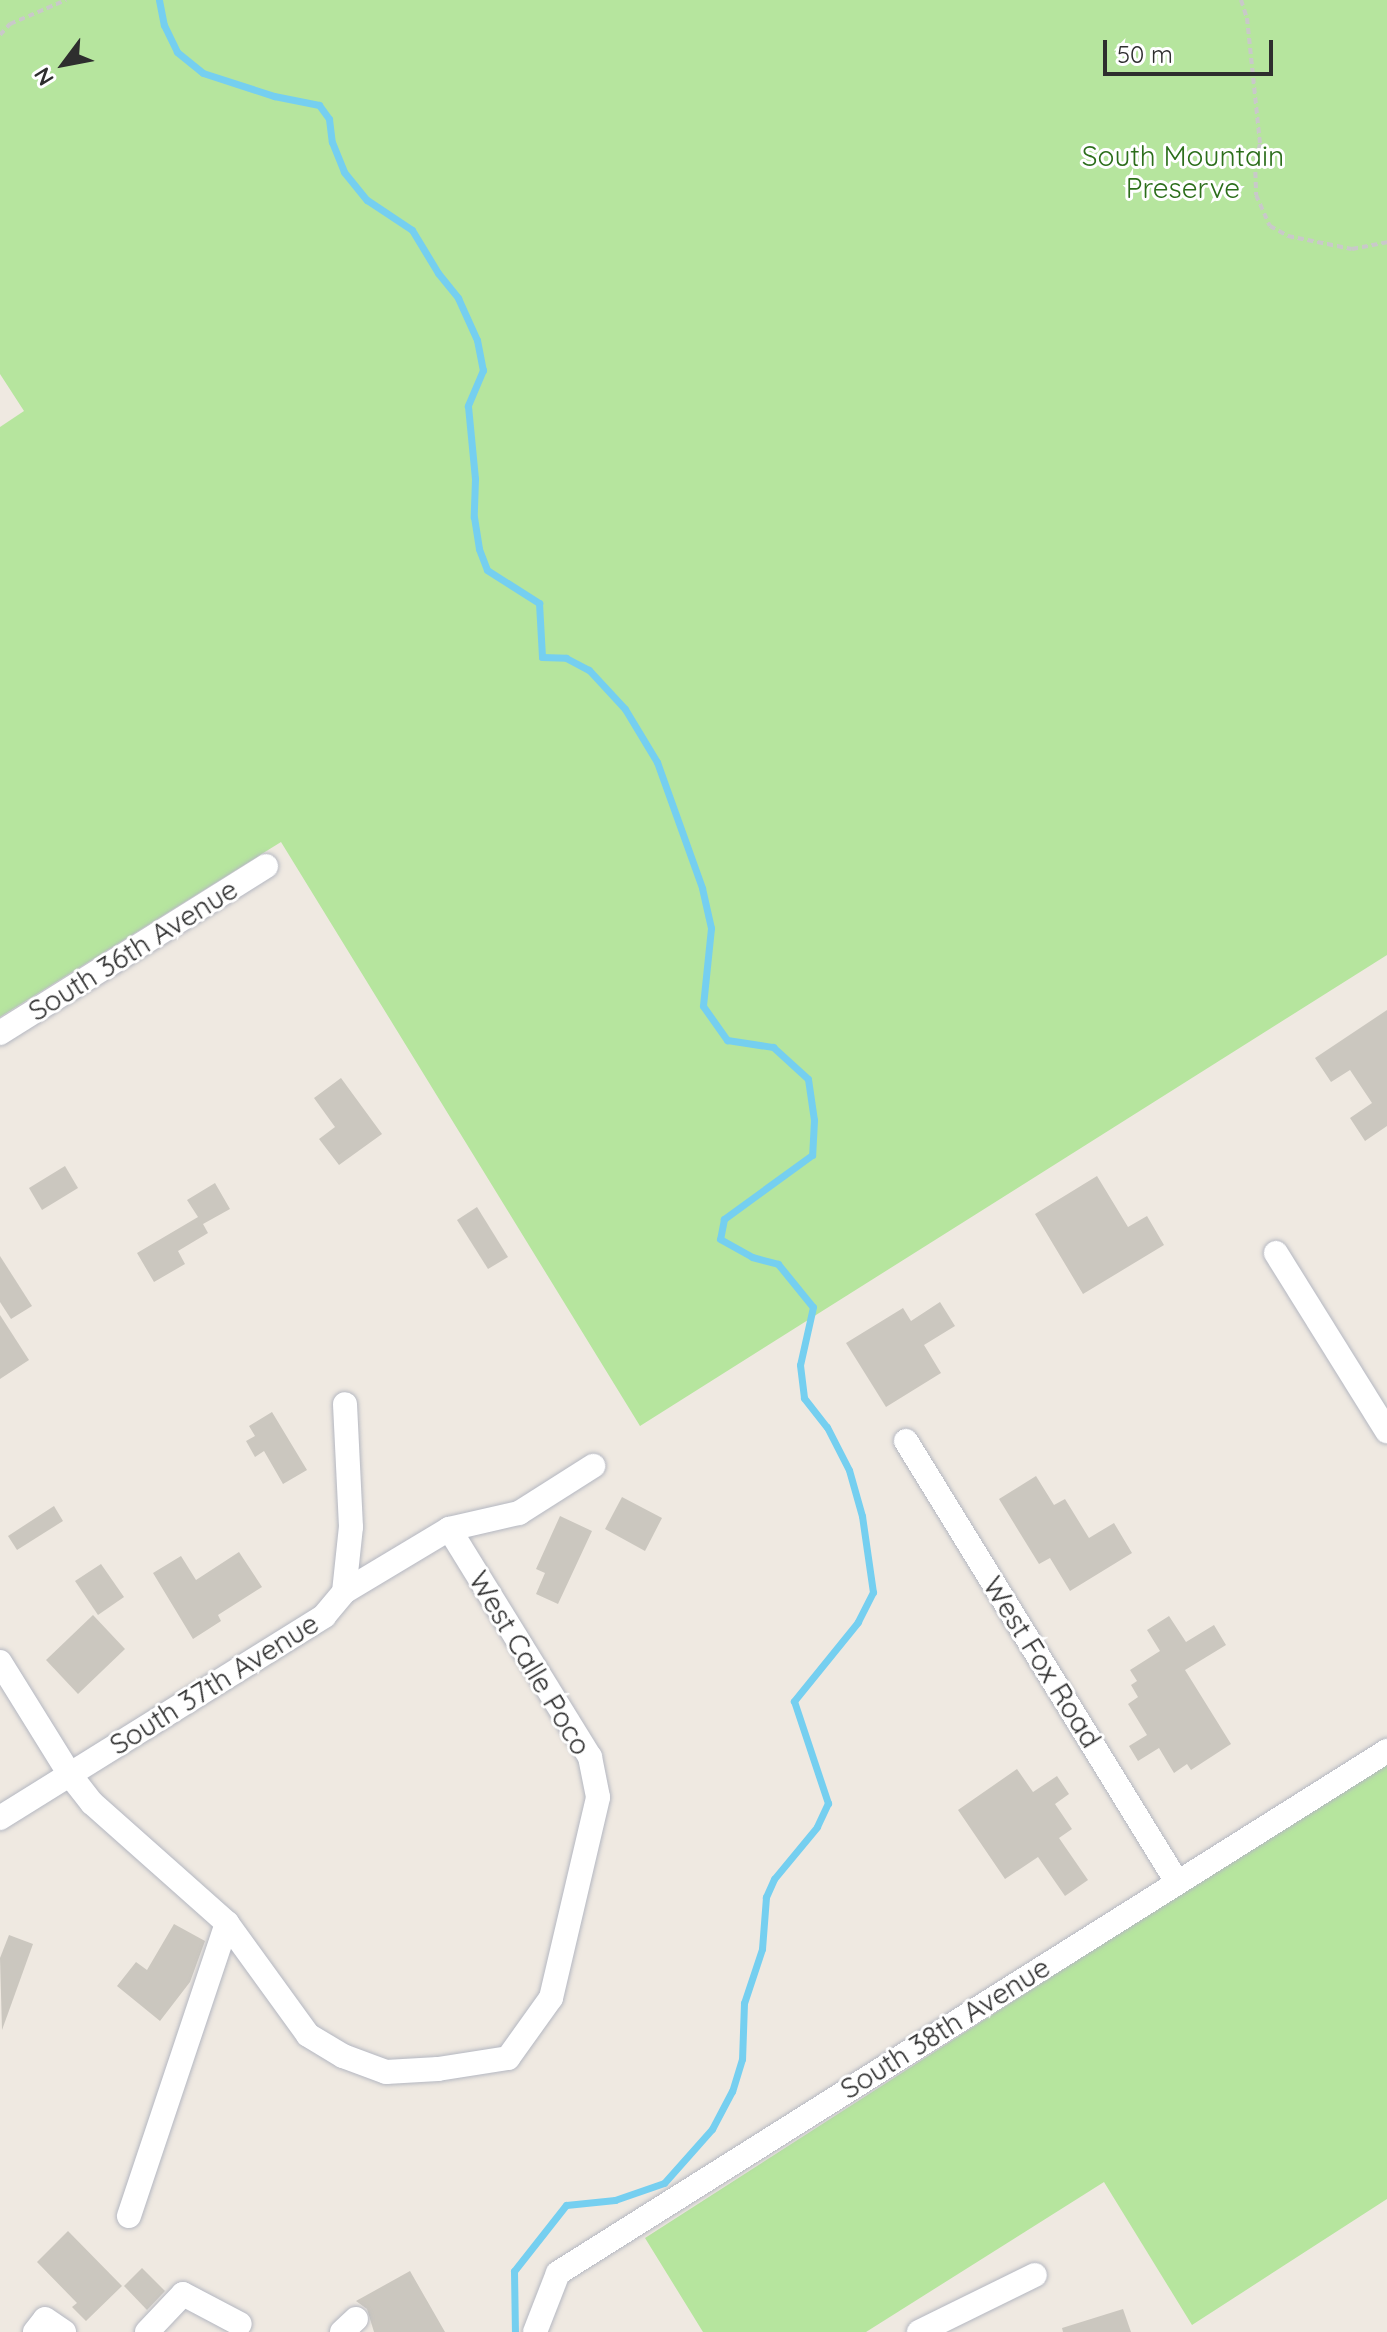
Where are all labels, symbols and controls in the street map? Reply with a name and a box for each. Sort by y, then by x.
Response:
north arrow [24,24,104,104]
scale bar [1107,24,1277,74]
text: 50 m [1117,39,1173,69]
text: N [27,62,60,91]
park label: South Mountain Preserve [1082,139,1284,205]
street label: South 36th Avenue [22,872,244,1028]
street label: West Calle Poco [462,1565,598,1761]
street label: West Fox Road [976,1570,1108,1754]
street label: South 37th Avenue [104,1606,324,1762]
street label: South 38th Avenue [834,1950,1056,2106]

